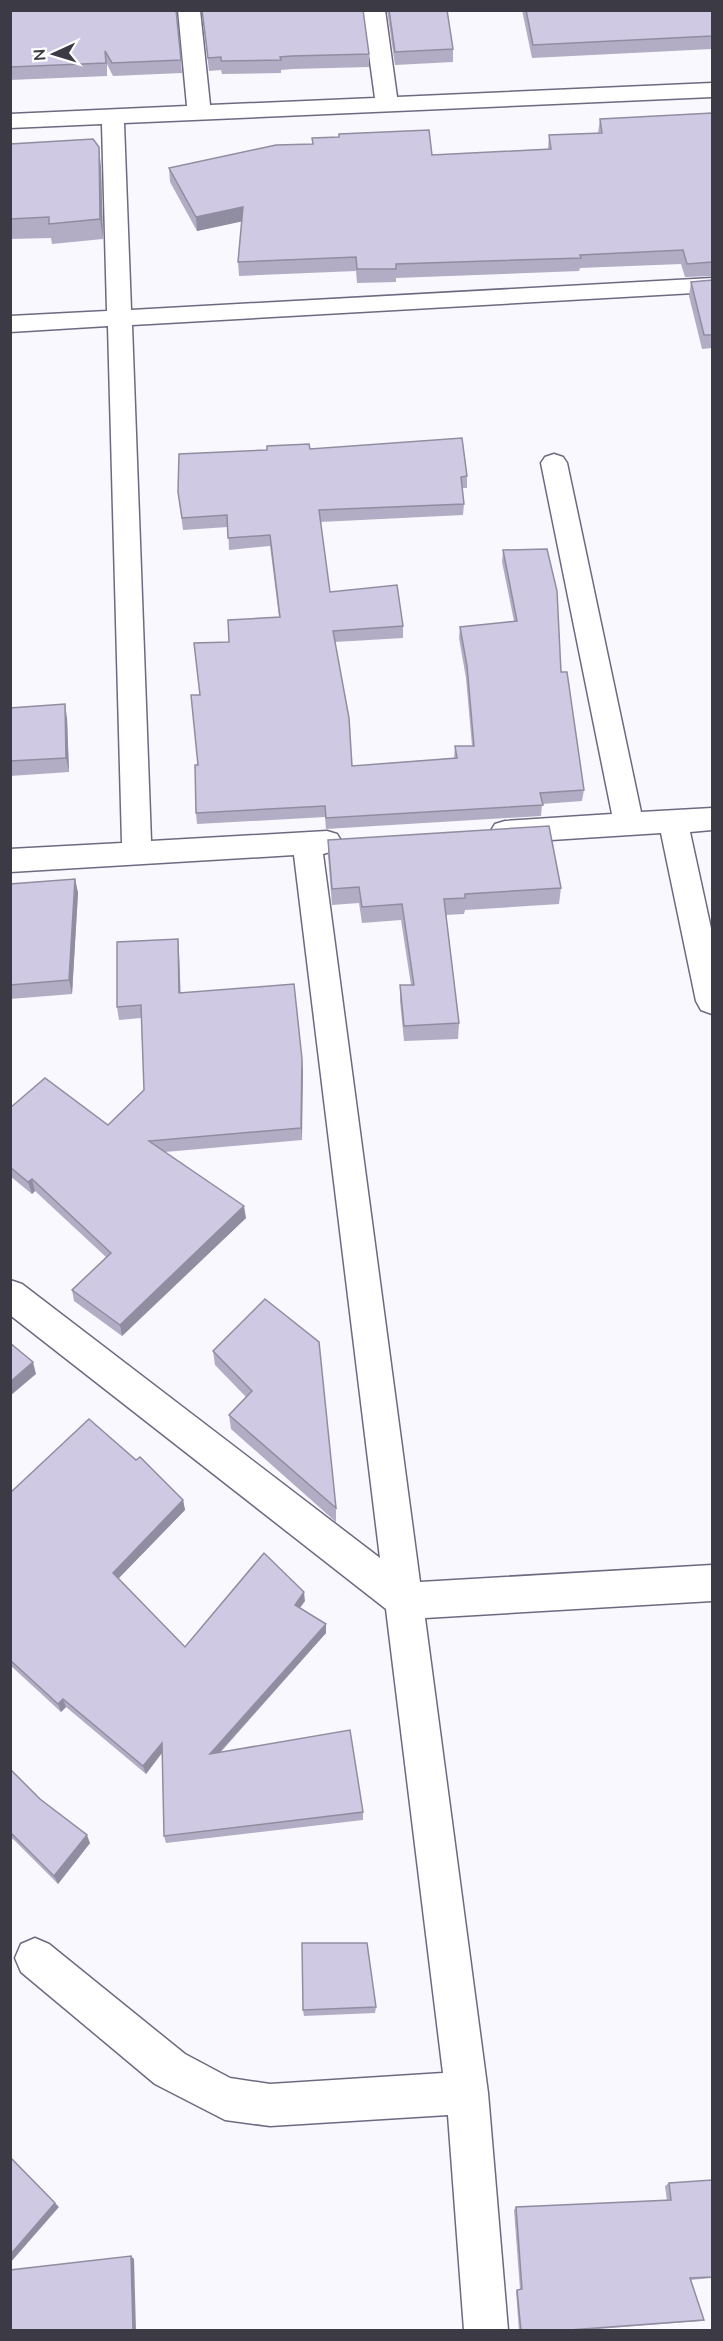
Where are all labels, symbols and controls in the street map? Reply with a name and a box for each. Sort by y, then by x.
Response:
north arrow [24,24,84,84]
text: N [29,48,51,62]

